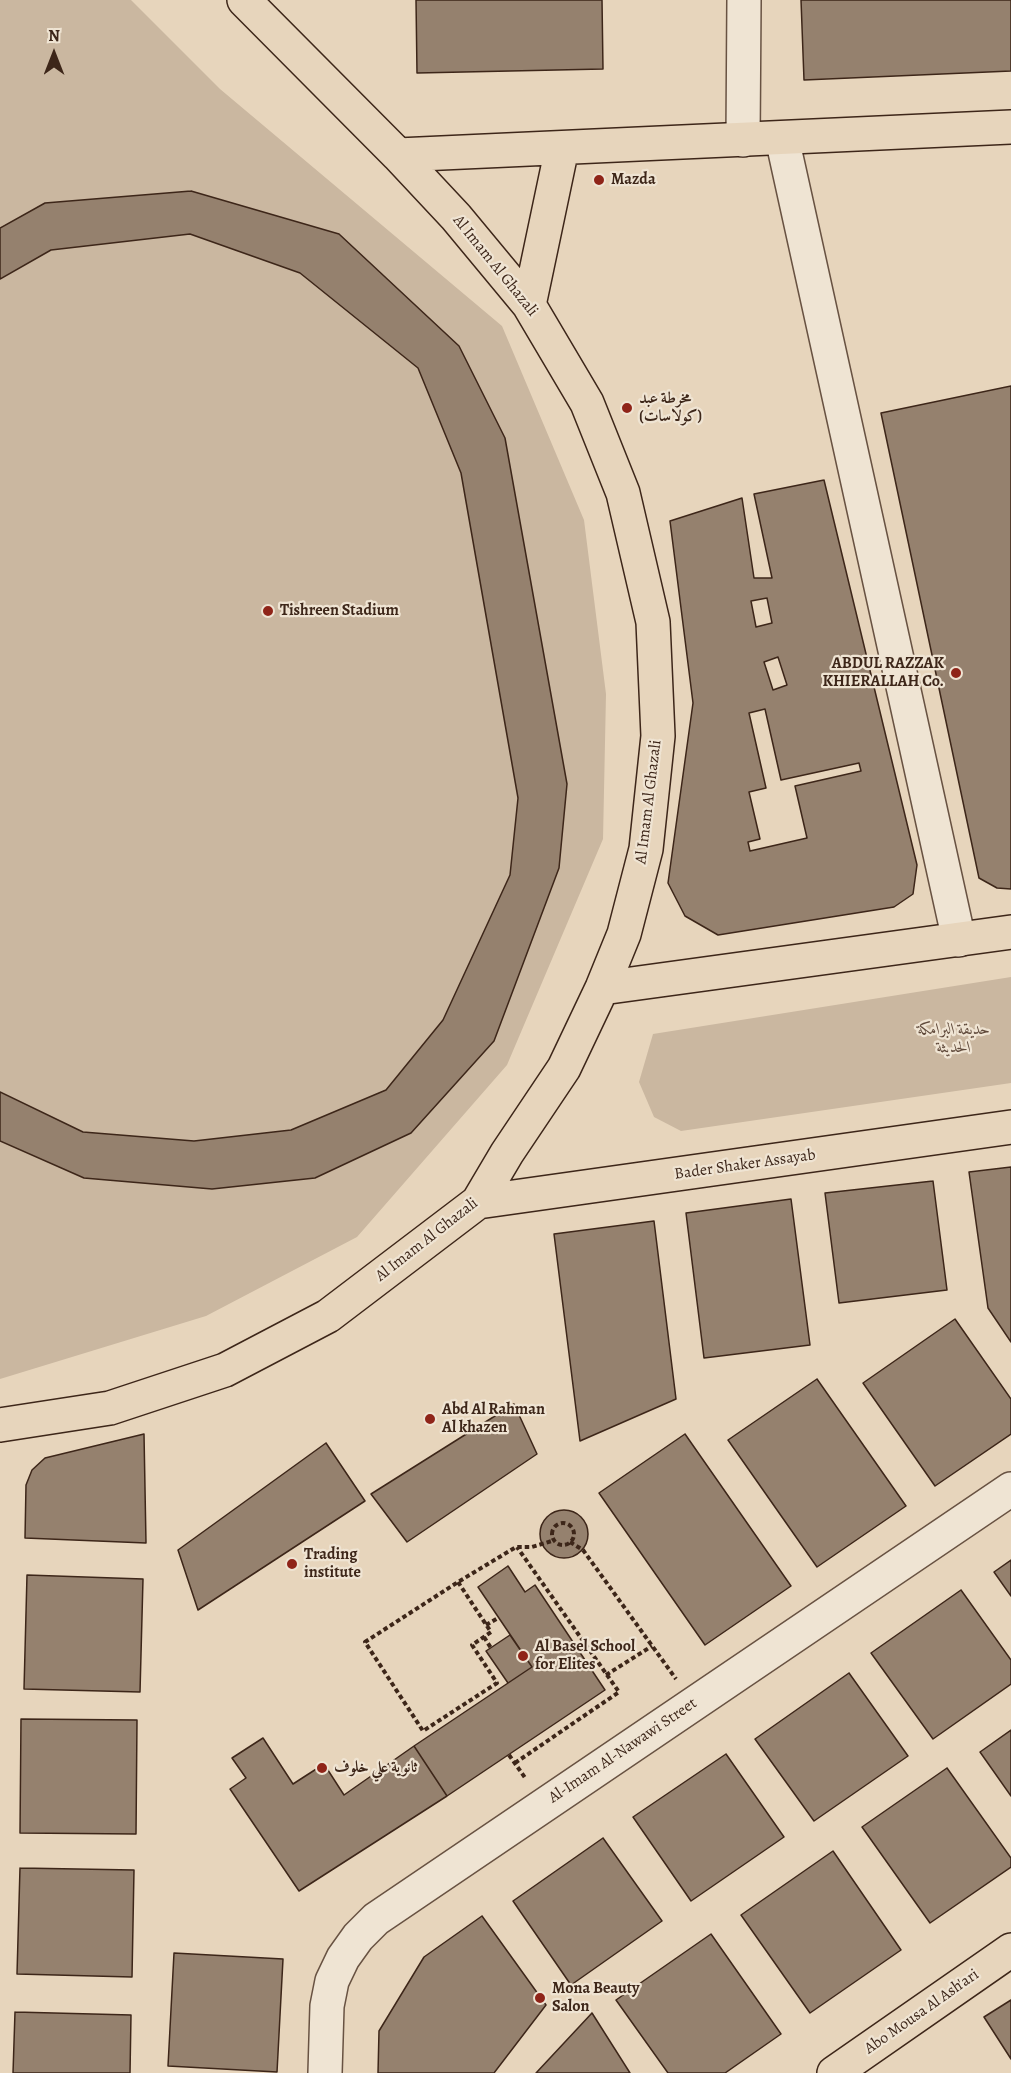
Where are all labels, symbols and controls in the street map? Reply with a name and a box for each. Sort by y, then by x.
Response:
north arrow [24,24,84,84]
text: N [48,25,60,47]
place label: Mazda [611,170,656,190]
marker: Mazda [592,173,606,187]
street label: Al Imam Al Ghazali [448,211,542,321]
place label: مخرطة عبد (كولاسات) [639,389,702,427]
marker: مخرطة عبد (كولاسات) [620,401,634,415]
place label: Tishreen Stadium [280,601,399,621]
marker: Tishreen Stadium [261,604,275,618]
place label: ABDUL RAZZAK KHIERALLAH Co. [822,654,944,692]
marker: ABDUL RAZZAK KHIERALLAH Co. [949,666,963,680]
street label: Al Imam Al Ghazali [632,739,666,865]
park label: حديقة البرامكة الحديثة [918,1020,990,1058]
street label: Bader Shaker Assayab [673,1146,817,1184]
street label: Al Imam Al Ghazali [372,1194,482,1286]
place label: Abd Al Rahman Al khazen [442,1400,545,1438]
marker: Abd Al Rahman Al khazen [423,1412,437,1426]
place label: Trading institute [304,1545,361,1583]
marker: Trading institute [285,1557,299,1571]
place label: Al Basel School for Elites [535,1637,635,1675]
marker: Al Basel School for Elites [516,1649,530,1663]
street label: Al-Imam Al-Nawawi Street [545,1694,701,1808]
place label: ثانوية علي خلوف [334,1758,417,1778]
marker: ثانوية علي خلوف [315,1761,329,1775]
street label: Abo Mousa Al Ash'ari [861,1965,983,2059]
place label: Mona Beauty Salon [552,1979,640,2017]
marker: Mona Beauty Salon [533,1991,547,2005]

